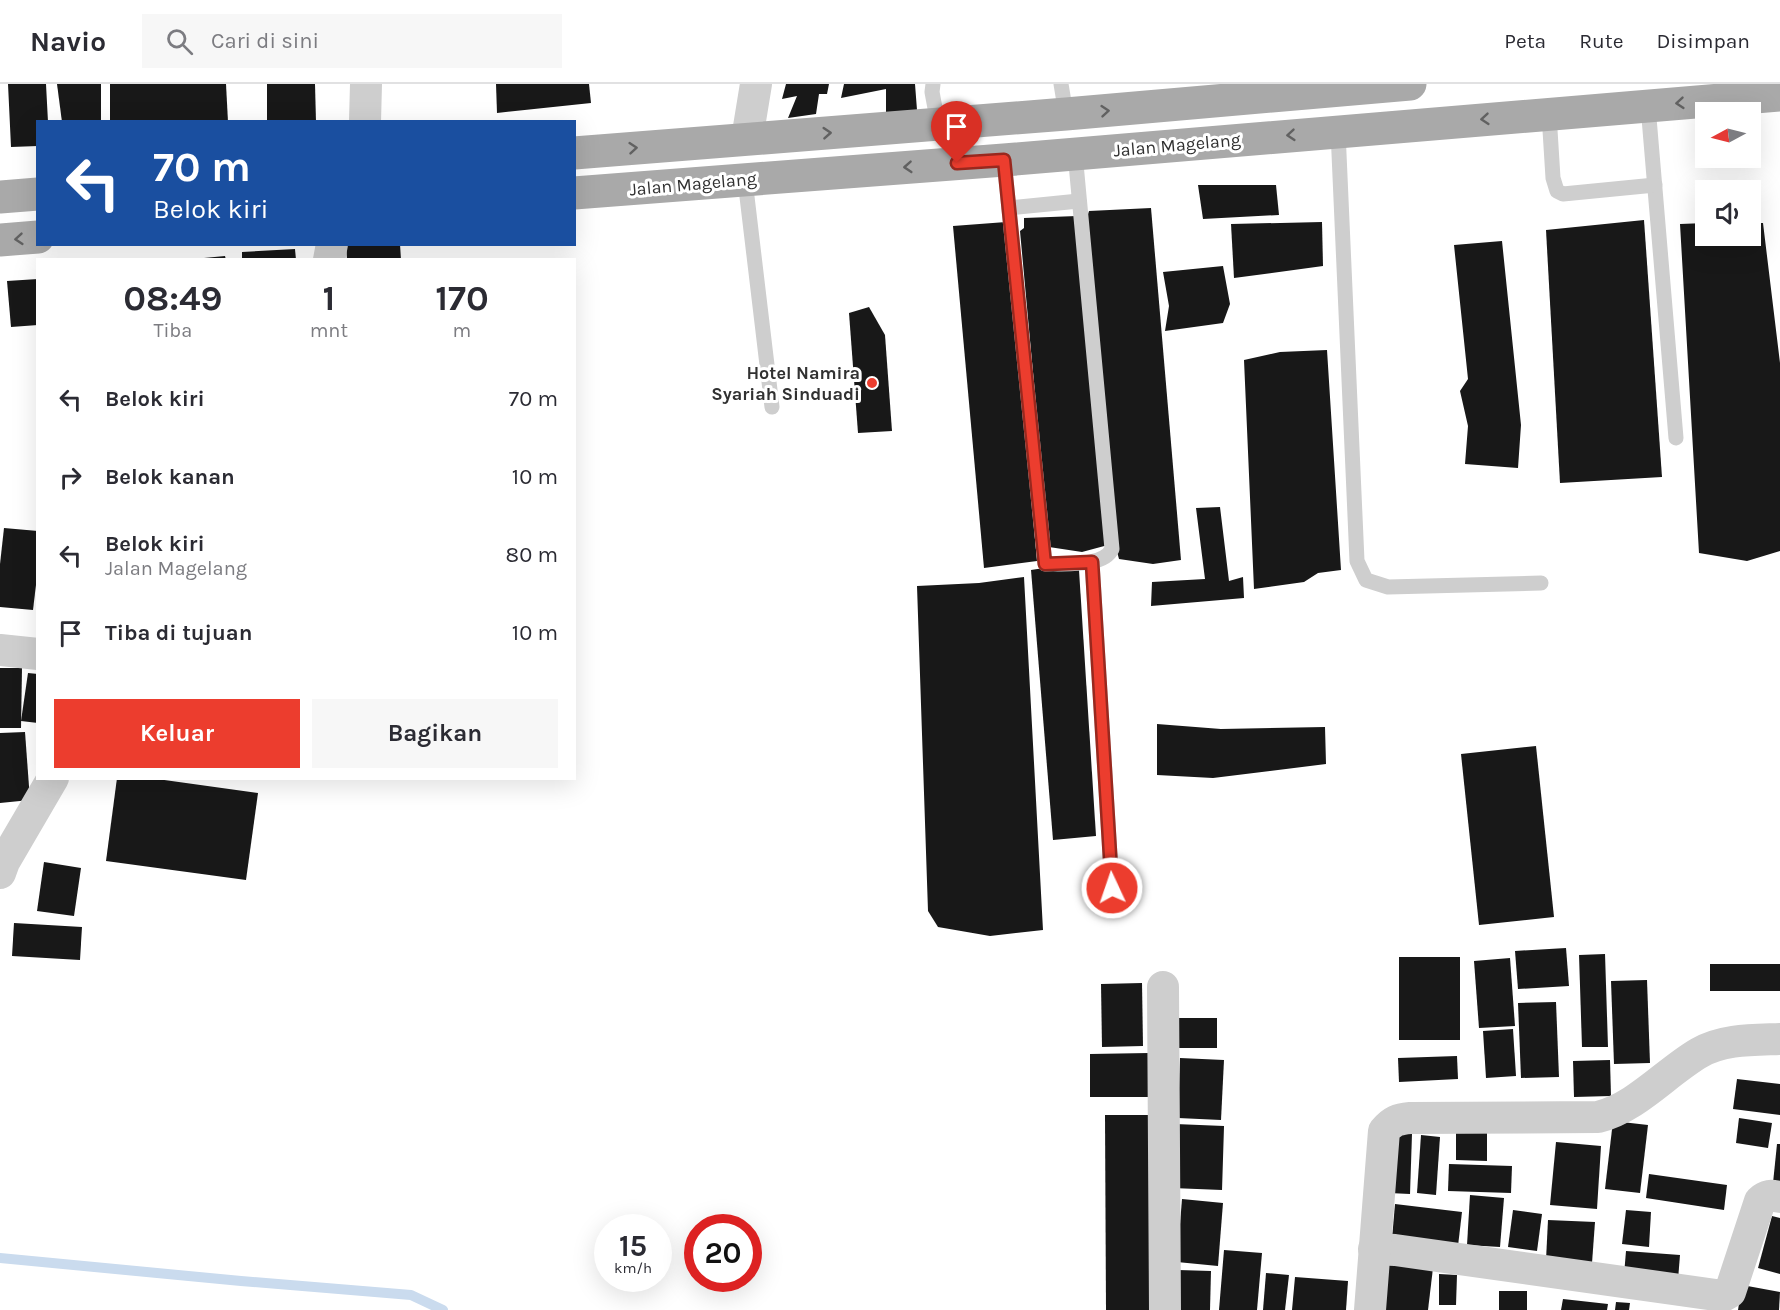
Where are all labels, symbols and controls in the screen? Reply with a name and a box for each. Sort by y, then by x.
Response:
search box [142,14,562,68]
text: Navio [30,25,106,58]
icon: search [163,25,196,58]
text: Cari di sini [211,28,319,54]
text: Peta [1504,29,1546,53]
text: Rute [1579,29,1623,53]
text: Disimpan [1656,29,1750,53]
one-way arrow [1675,96,1684,109]
pin [931,101,982,163]
north arrow [1695,102,1761,168]
map controls [1695,102,1761,246]
one-way arrow [1101,104,1110,117]
icon: arrive [940,110,973,143]
one-way arrow [1481,112,1490,125]
one-way arrow [823,127,832,140]
street label: Jalan Magelang [1112,128,1242,162]
one-way arrow [1287,128,1296,141]
text: 70 m [153,142,251,192]
one-way arrow [628,142,637,155]
icon: left [54,144,132,222]
one-way arrow [904,160,913,173]
street label: Jalan Magelang [628,167,758,201]
button: sound [1695,180,1761,246]
text: Belok kiri [153,193,269,225]
one-way arrow [14,232,23,245]
text: 08:49 [123,277,222,319]
text: 1 [322,277,335,319]
text: 170 [435,277,489,319]
text: Tiba [153,319,192,342]
text: mnt [310,319,348,342]
text: m [453,319,471,342]
place label: Hotel Namira Syariah Sinduadi [711,362,860,405]
marker: Hotel Namira Syariah Sinduadi [865,376,879,390]
icon: left [54,383,87,416]
text: Belok kiri [105,386,205,412]
text: 70 m [509,386,558,412]
icon: right [54,461,87,494]
text: Belok kanan [105,464,235,490]
text: 10 m [512,464,558,490]
text: Belok kiri [105,531,205,557]
icon: left [54,539,87,572]
text: 80 m [506,542,558,568]
text: Jalan Magelang [105,557,247,580]
icon: arrive [54,617,87,650]
text: Tiba di tujuan [105,620,252,646]
text: 10 m [512,620,558,646]
button: Keluar [54,699,300,768]
button: Bagikan [312,699,558,768]
position arrow [1080,856,1144,920]
speed limit sign: 20 [684,1214,762,1292]
text: 15 [619,1228,647,1264]
text: km/h [614,1259,652,1277]

